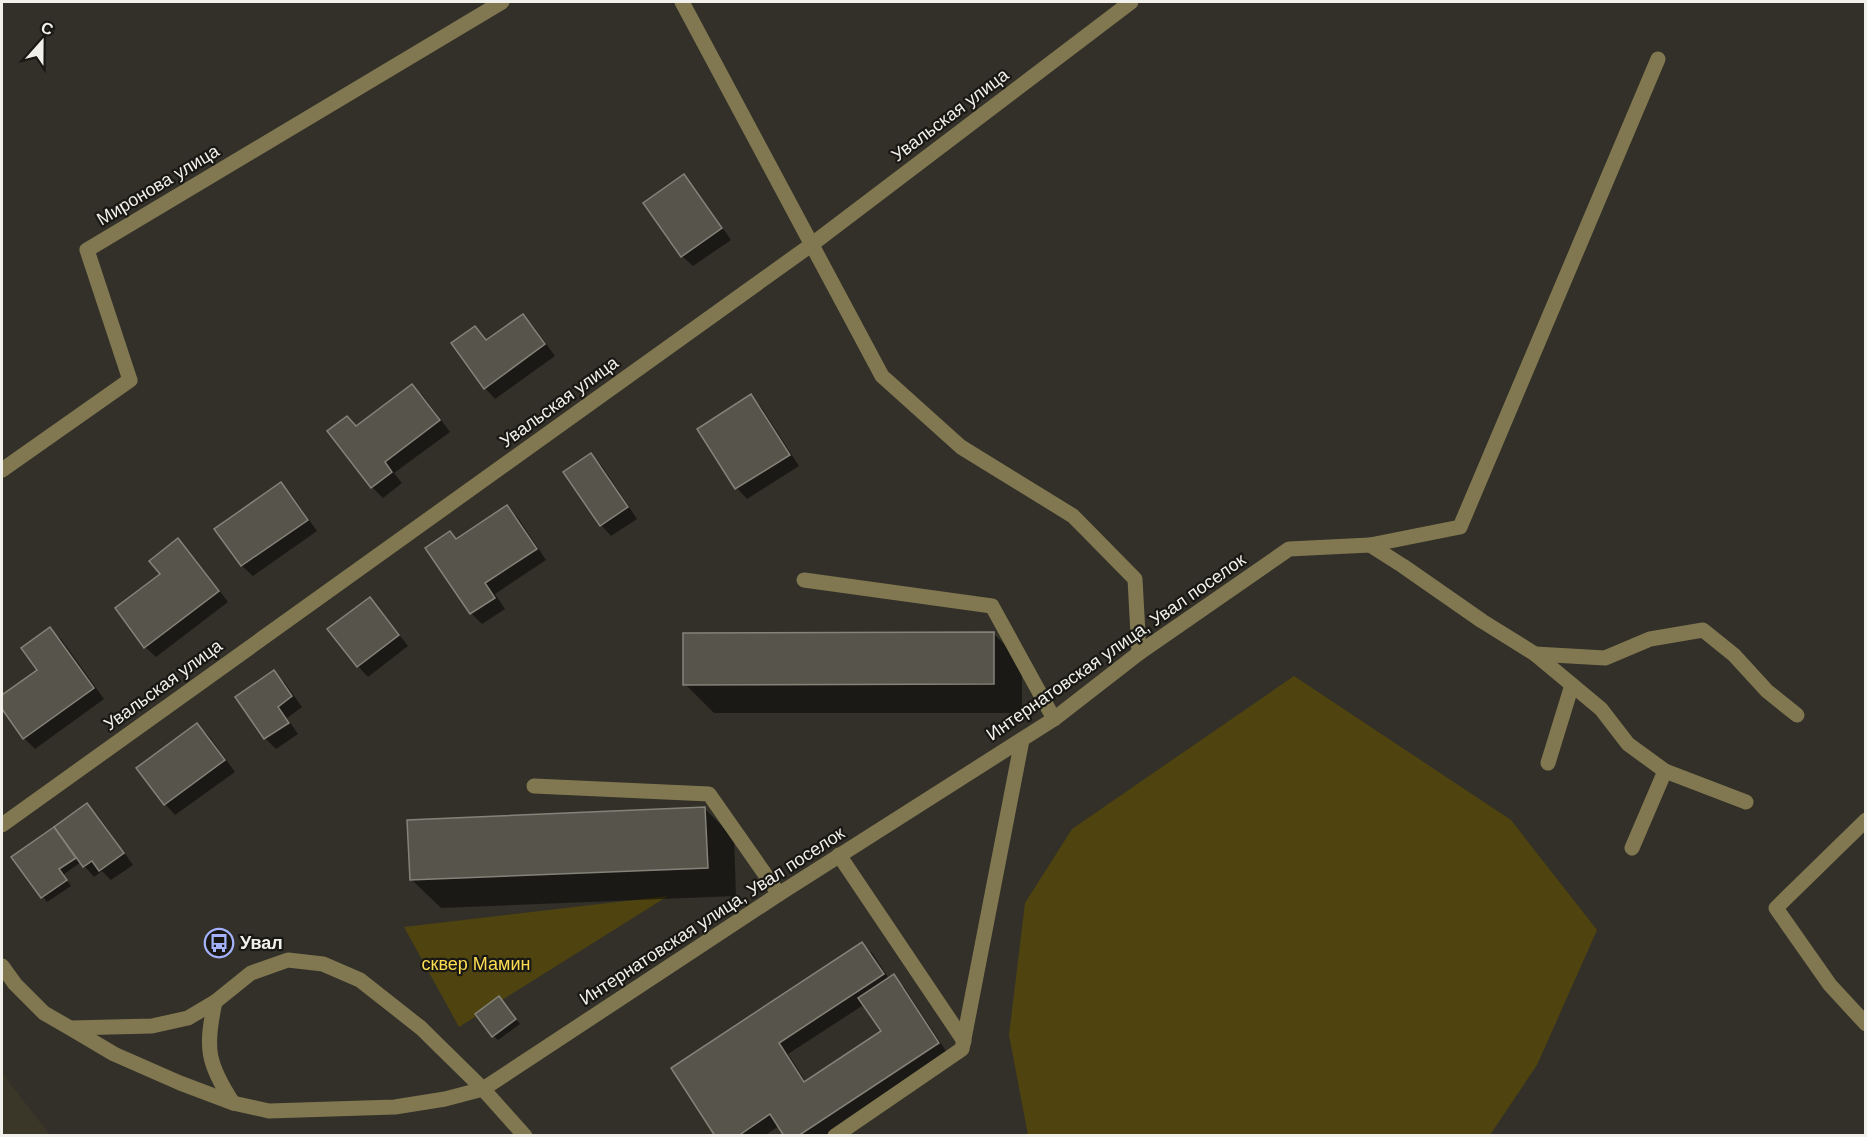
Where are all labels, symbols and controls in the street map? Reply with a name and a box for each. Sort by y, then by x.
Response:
north arrow [12,12,72,72]
text: С [39,18,56,39]
street label: Увальская улица [888,64,1013,165]
street label: Миронова улица [93,140,224,229]
street label: Увальская улица [496,352,623,452]
street label: Интернатовская улица, Увал поселок [983,549,1249,745]
street label: Увальская улица [100,635,227,735]
street label: Интернатовская улица, Увал поселок [576,823,848,1009]
bus stop icon: Увал [203,927,235,959]
place label: Увал [240,933,283,953]
park label: сквер Мамин [422,954,530,974]

